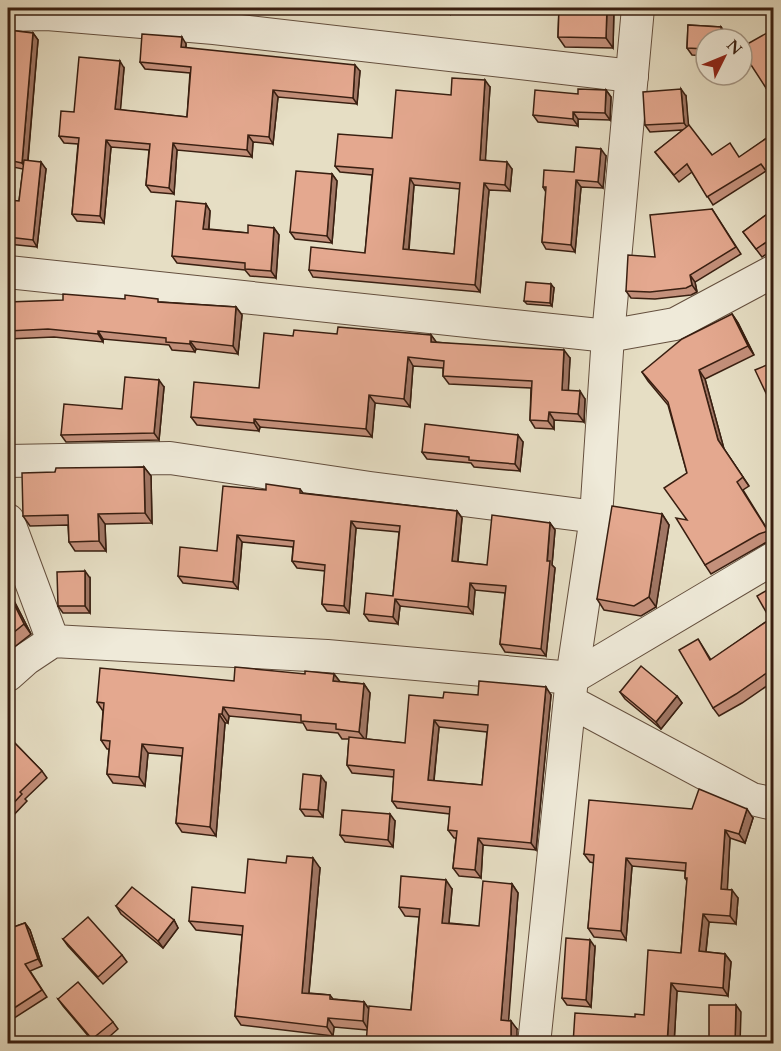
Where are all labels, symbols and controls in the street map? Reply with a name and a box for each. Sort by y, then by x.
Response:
north arrow [694,27,754,87]
text: N [721,35,747,60]

